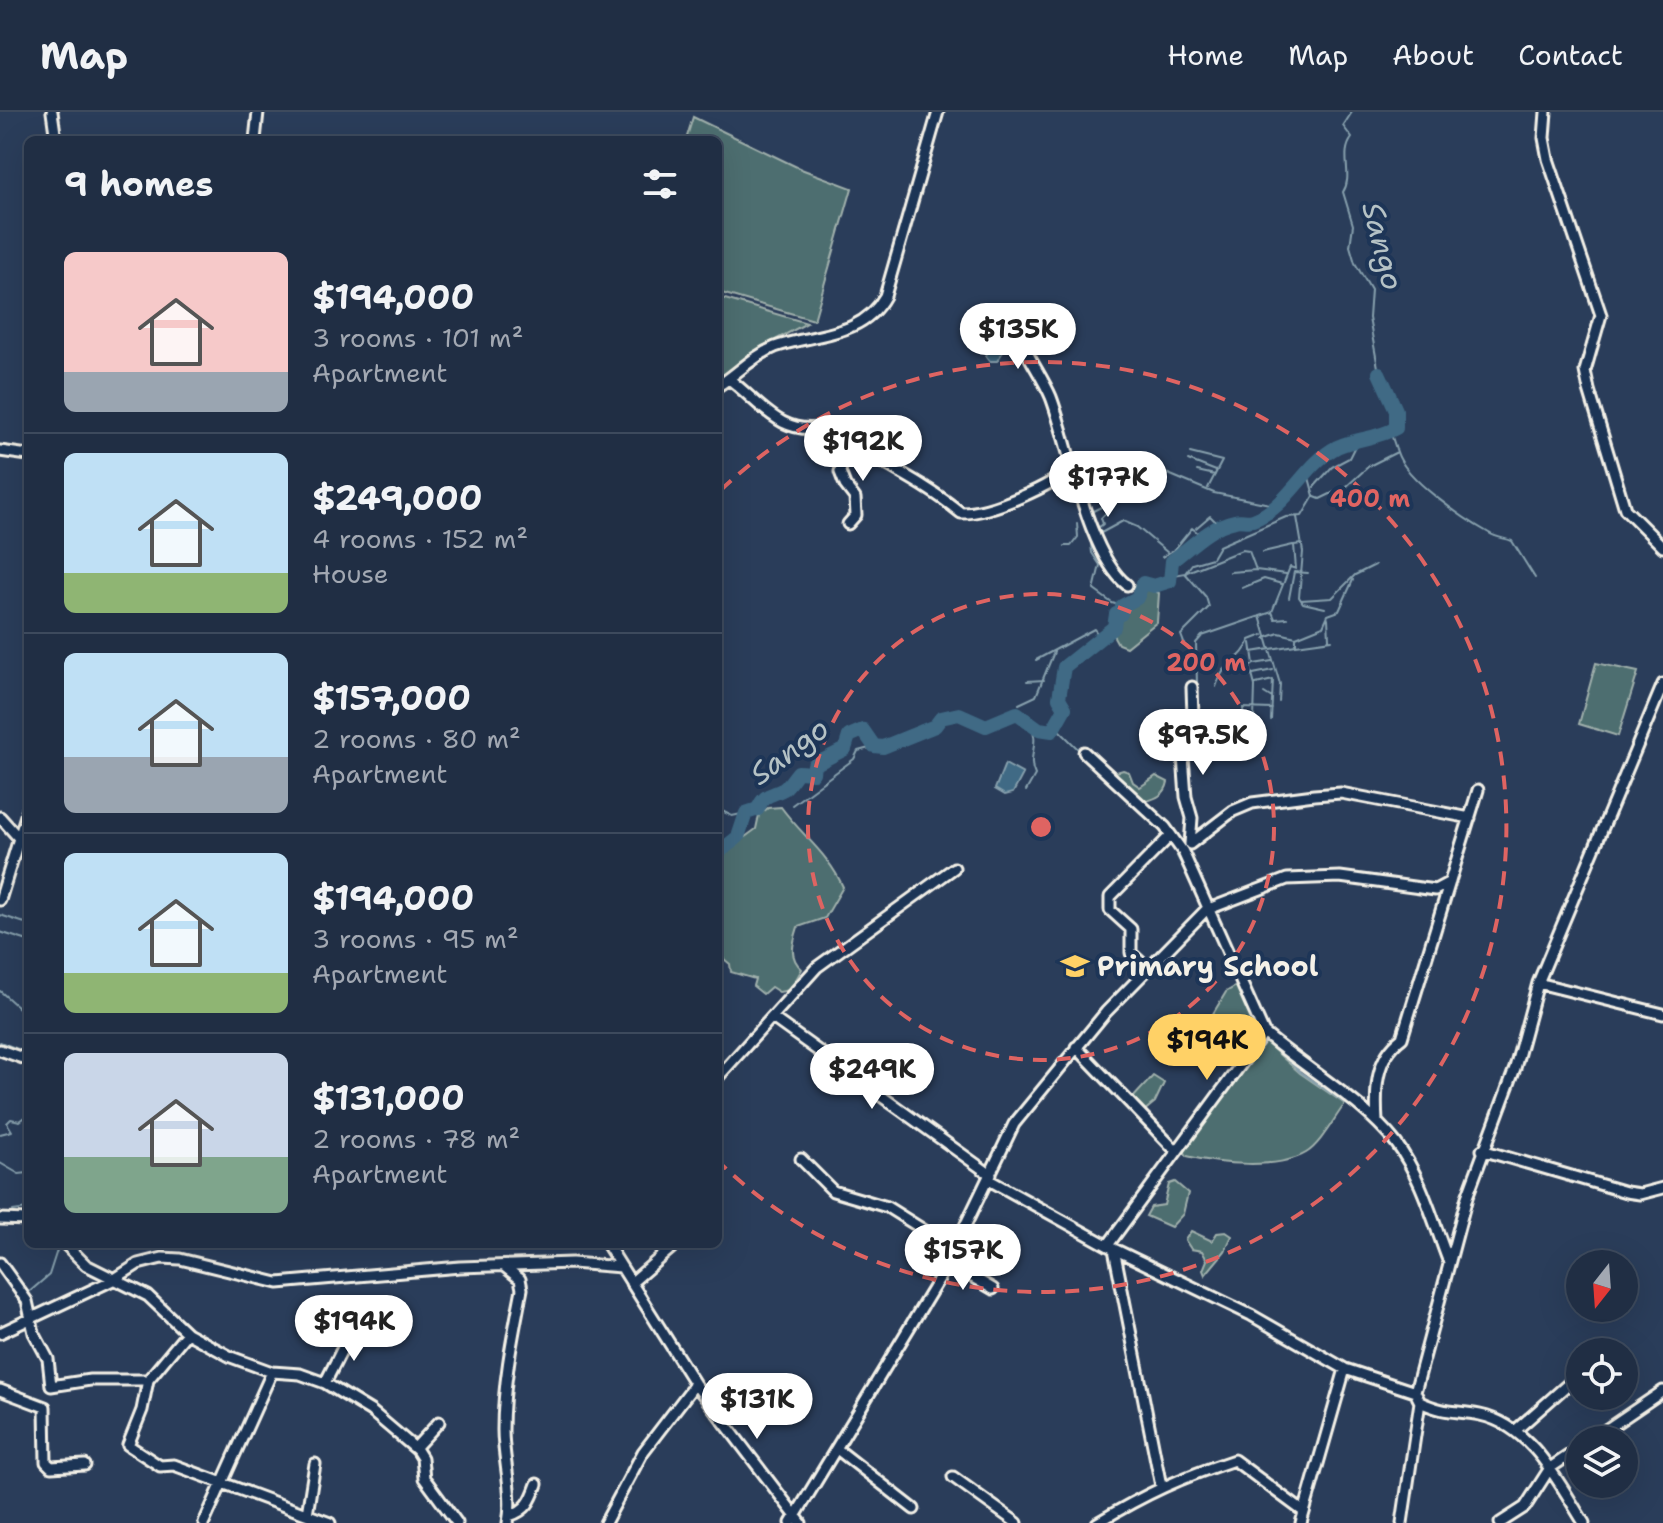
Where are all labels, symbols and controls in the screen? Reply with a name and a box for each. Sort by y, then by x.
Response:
text: Map [40,30,128,81]
text: Home [1167,36,1244,74]
text: Map [1288,36,1348,74]
text: About [1392,36,1474,74]
text: Contact [1518,36,1623,74]
text: 9 homes [64,161,213,207]
icon: filters [638,162,682,206]
water label: Sango [1352,198,1414,294]
text: $194,000 [312,274,474,320]
icon: home [128,284,224,380]
pin: $135K [962,303,1074,371]
text: $135K [978,311,1058,346]
text: 3 rooms · 101 m² [312,320,523,355]
text: Apartment [312,355,448,390]
pin: $192K [807,415,919,483]
text: $192K [822,423,904,458]
pin: $177K [1052,451,1164,519]
text: $177K [1067,459,1149,494]
text: $249,000 [312,475,483,521]
text: 400 m [1330,483,1410,515]
icon: home [128,485,224,581]
text: 4 rooms · 152 m² [312,521,528,556]
text: House [312,556,388,591]
text: 200 m [1166,647,1246,679]
text: $157,000 [312,675,471,721]
icon: home [128,685,224,781]
water label: Sango [741,708,837,794]
pin: $97.5K [1138,709,1268,777]
text: $97.5K [1157,717,1249,752]
text: 2 rooms · 80 m² [312,721,521,756]
text: Apartment [312,756,448,791]
centre of rings [1027,813,1055,841]
text: $194,000 [312,875,474,921]
icon: home [128,885,224,981]
text: 3 rooms · 95 m² [312,921,519,956]
place label: Primary School [1097,947,1319,985]
school or university icon: Primary School [1060,951,1090,981]
text: Apartment [312,956,448,991]
pin: $194K [1151,1014,1263,1082]
text: $194K [1166,1022,1248,1057]
pin: $249K [816,1043,928,1111]
text: $249K [828,1051,916,1086]
text: $131,000 [312,1075,465,1121]
icon: home [128,1085,224,1181]
text: 2 rooms · 78 m² [312,1121,520,1156]
text: Apartment [312,1156,448,1191]
pin: $157K [907,1224,1019,1292]
text: $157K [923,1232,1003,1267]
north arrow [1566,1250,1638,1322]
map controls [1566,1250,1638,1498]
pin: $194K [298,1295,410,1363]
text: $194K [313,1303,395,1338]
button: locate [1566,1338,1638,1410]
pin: $131K [701,1373,813,1441]
text: $131K [720,1381,794,1416]
button: layers [1566,1426,1638,1498]

